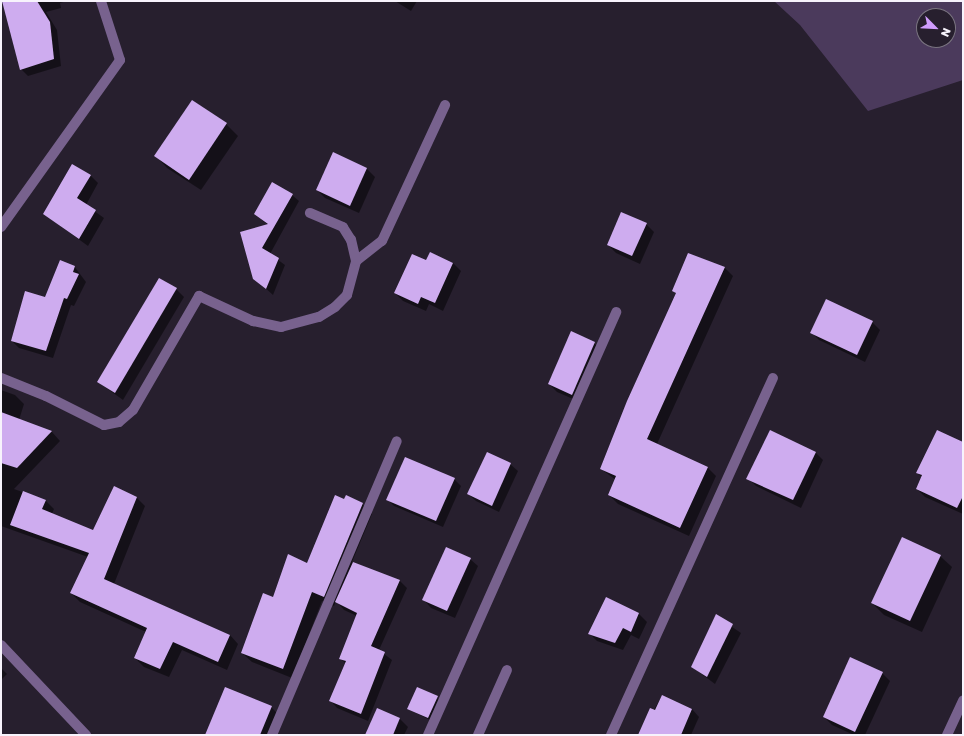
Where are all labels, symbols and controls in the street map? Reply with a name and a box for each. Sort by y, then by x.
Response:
north arrow [916,8,956,48]
text: N [939,26,954,39]

